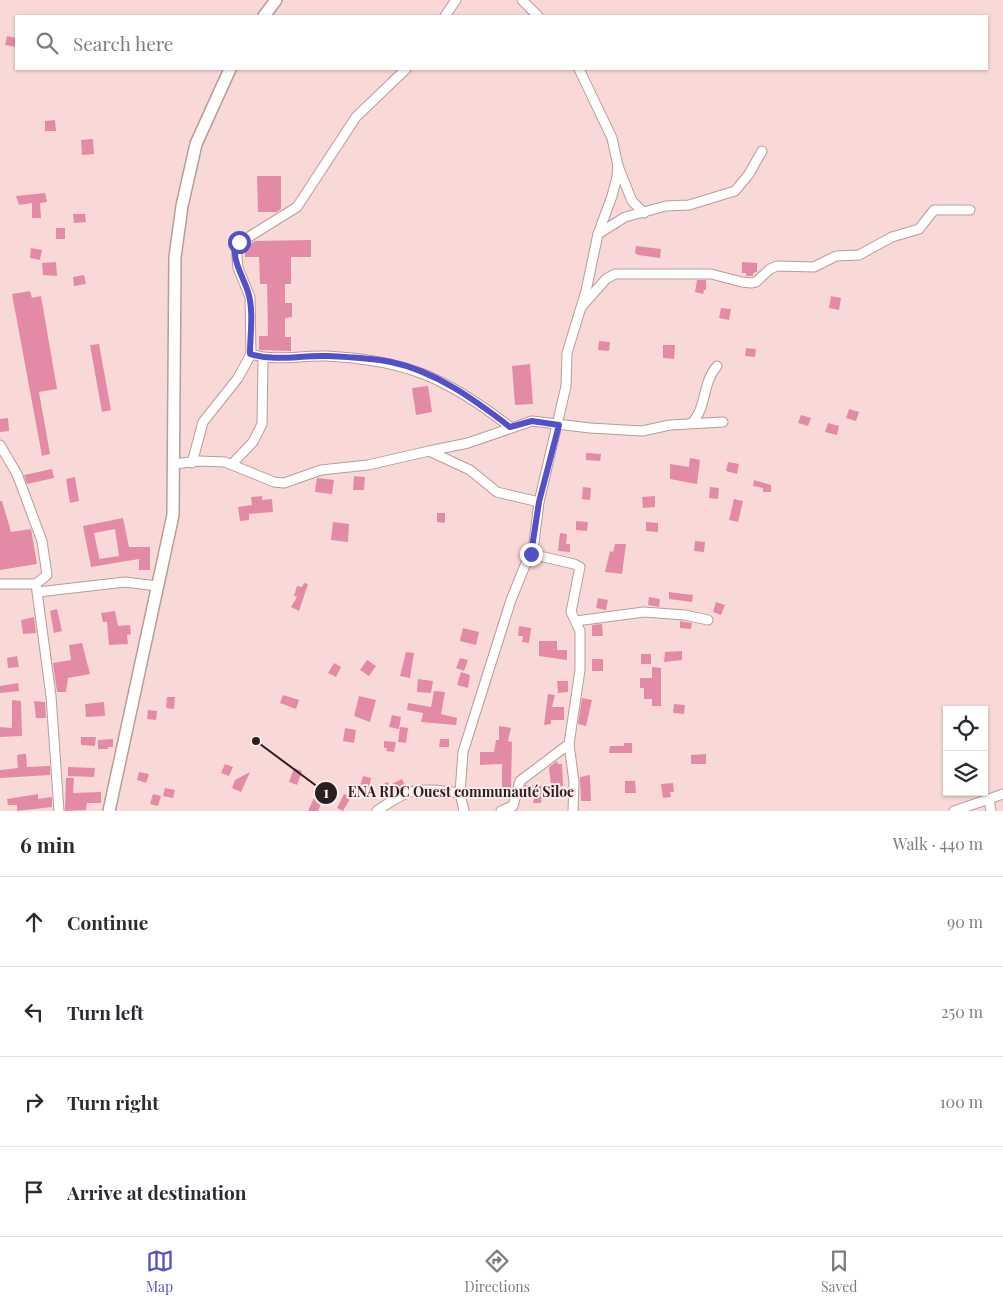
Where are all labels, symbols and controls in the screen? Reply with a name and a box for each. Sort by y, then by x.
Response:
search box [15,15,988,70]
icon: search [33,29,61,57]
text: Search here [73,30,173,56]
route start [228,231,251,254]
route end [520,543,543,566]
map controls [943,706,988,796]
button: locate [943,706,988,751]
button: layers [943,751,988,796]
callout: ENA RDC Ouest communauté Siloe [313,778,585,807]
text: 1 [323,782,329,802]
text: ENA RDC Ouest communauté Siloe [348,782,574,801]
text: 6 min [20,830,75,858]
text: Walk · 440 m [893,833,983,854]
icon: ahead [20,908,48,936]
text: Continue [67,909,148,935]
text: 90 m [947,911,983,932]
icon: left [20,998,48,1026]
text: Turn left [67,999,144,1025]
text: 250 m [941,1001,983,1022]
icon: right [20,1088,48,1116]
text: Turn right [67,1089,159,1115]
text: 100 m [940,1091,983,1112]
icon: arrive [20,1178,48,1206]
text: Arrive at destination [67,1179,247,1205]
tab: Map [146,1247,174,1296]
tab: Directions [465,1247,530,1296]
tab: Saved [821,1247,857,1296]

